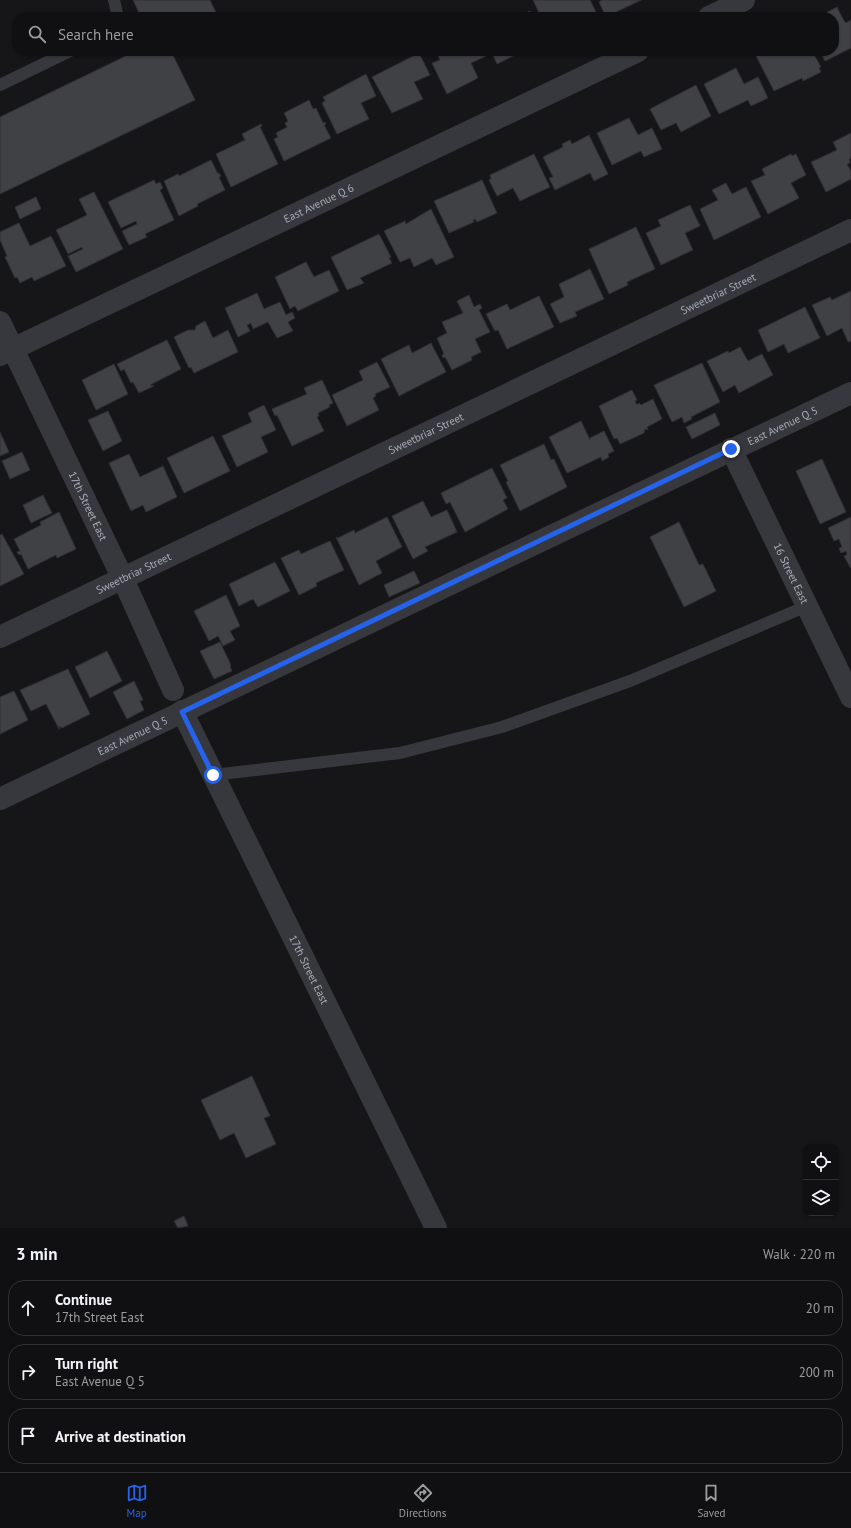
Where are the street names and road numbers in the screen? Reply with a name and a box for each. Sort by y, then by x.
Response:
street label: East Avenue Q 6 [281,180,356,226]
street label: Sweetbriar Street [678,270,758,317]
street label: East Avenue Q 5 [745,403,820,448]
street label: Sweetbriar Street [386,409,466,457]
street label: 17th Street East [66,469,111,543]
street label: 16 Street East [770,541,812,606]
street label: Sweetbriar Street [94,549,174,597]
street label: East Avenue Q 5 [95,713,170,758]
street label: 17th Street East [286,933,332,1007]

